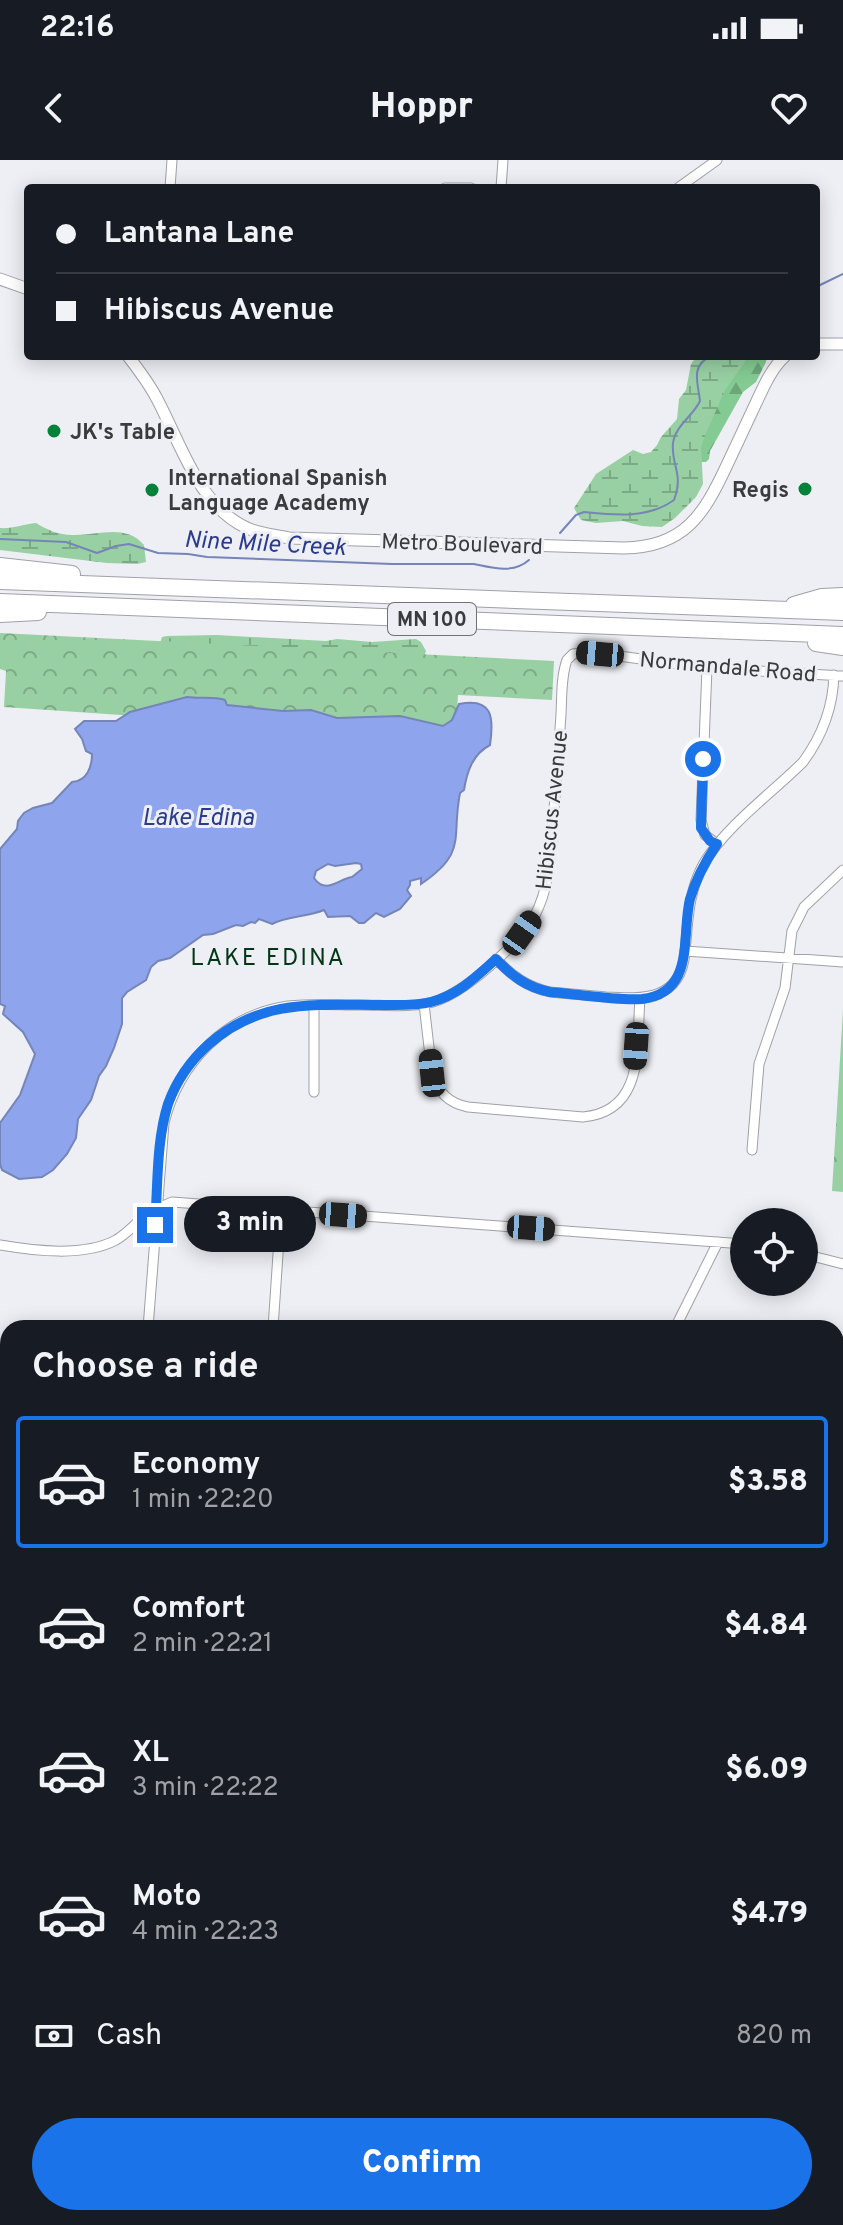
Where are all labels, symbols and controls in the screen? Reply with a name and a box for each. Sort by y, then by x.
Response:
text: 22:16 [40,10,114,47]
text: Hoppr [370,85,473,131]
icon: back [32,86,76,130]
icon: heart [767,86,811,130]
text: Lantana Lane [104,216,294,253]
text: Hibiscus Avenue [104,293,334,330]
place label: JK's Table [70,420,175,447]
marker: JK's Table [45,422,63,440]
place label: International Spanish Language Academy [168,466,388,518]
place label: Regis [732,478,789,505]
marker: Regis [796,480,814,498]
marker: International Spanish Language Academy [143,481,161,499]
water label: Nine Mile Creek [183,526,347,564]
street label: Metro Boulevard [381,529,543,562]
road number: MN 100 [388,603,476,635]
car [575,640,625,668]
street label: Normandale Road [638,647,817,690]
street label: Hibiscus Avenue [532,729,575,891]
route start [685,741,721,777]
water label: Lake Edina [142,804,255,834]
car [498,906,546,960]
district label: LAKE EDINA [190,944,346,974]
car [622,1021,650,1071]
car [418,1048,446,1098]
callout: 3 min [183,1197,315,1253]
car [318,1201,368,1229]
route end [137,1207,173,1243]
text: 3 min [216,1207,284,1240]
map controls [730,1208,818,1296]
button: locate [730,1208,818,1296]
car [506,1214,556,1242]
text: Choose a ride [32,1345,258,1391]
icon: car [36,1446,108,1518]
text: Economy [132,1447,260,1484]
text: $3.58 [728,1464,808,1501]
text: 1 min · 22:20 [132,1484,274,1517]
icon: car [36,1590,108,1662]
text: Comfort [132,1591,245,1628]
text: $4.84 [724,1608,808,1645]
text: 2 min · 22:21 [132,1628,273,1661]
icon: car [36,1734,108,1806]
text: XL [132,1735,169,1772]
text: $6.09 [725,1752,808,1789]
text: 3 min · 22:22 [132,1772,279,1805]
icon: car [36,1878,108,1950]
text: Moto [132,1879,202,1916]
text: $4.79 [730,1896,808,1933]
text: 4 min · 22:23 [132,1916,279,1949]
icon: cash [32,2014,76,2058]
text: Cash [96,2018,162,2055]
text: 820 m [736,2020,812,2053]
button: Confirm [32,2118,812,2210]

